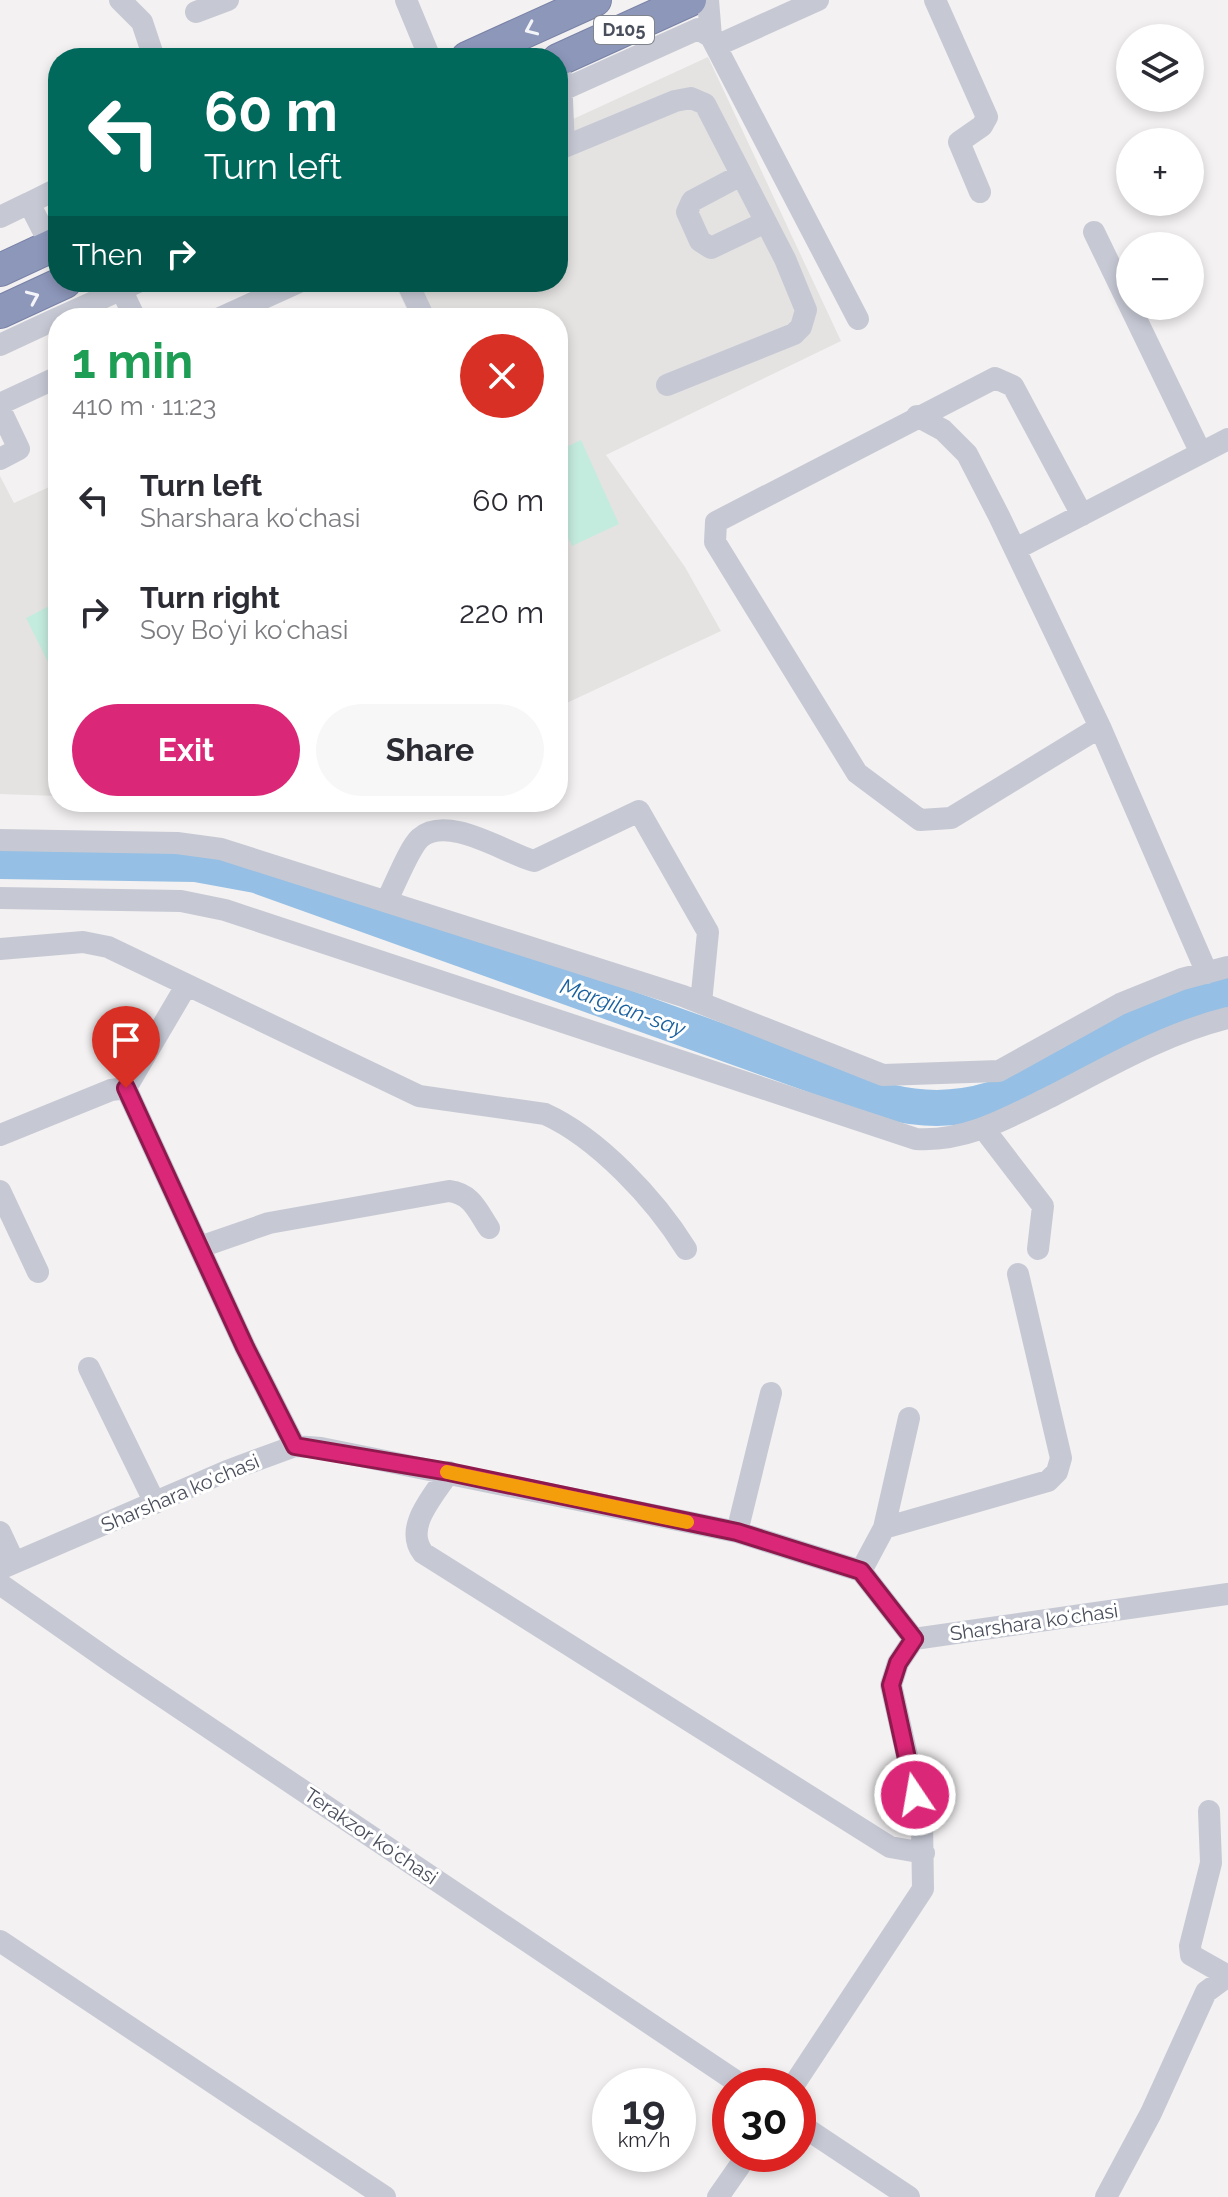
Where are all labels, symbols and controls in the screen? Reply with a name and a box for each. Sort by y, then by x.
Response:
road number: D105 [594,16,654,44]
one-way arrow [525,19,539,35]
map controls [1116,24,1204,320]
button: layers [1116,24,1204,112]
text: 60 m [204,78,338,144]
icon: left [72,80,176,184]
button: + [1116,128,1204,216]
text: Turn left [204,145,342,187]
icon: right [159,232,203,276]
button: − [1116,232,1204,320]
text: Then [72,237,143,272]
one-way arrow [24,291,39,307]
text: 1 min [72,333,193,389]
button: close [460,334,544,418]
text: 410 m · 11:23 [72,391,217,421]
text: Turn left [140,468,262,503]
icon: left [72,478,116,522]
text: 60 m [472,483,544,518]
text: Sharshara koʻchasi [140,503,360,533]
text: Turn right [140,580,280,615]
icon: right [72,590,116,634]
text: 220 m [459,595,544,630]
text: Soy Boʻyi koʻchasi [140,615,348,645]
button: Exit [72,704,300,796]
button: Share [316,704,544,796]
water label: Margilan-say [557,972,690,1042]
pin [92,1006,160,1088]
icon: arrive [104,1018,148,1062]
street label: Sharshara koʻchasi [97,1449,263,1537]
street label: Sharshara koʻchasi [948,1598,1120,1646]
position arrow [873,1753,957,1837]
street label: Terakzor koʻchasi [300,1782,442,1890]
speed limit sign: 30 [712,2068,816,2172]
text: 19 [622,2086,666,2133]
text: km/h [618,2128,670,2152]

